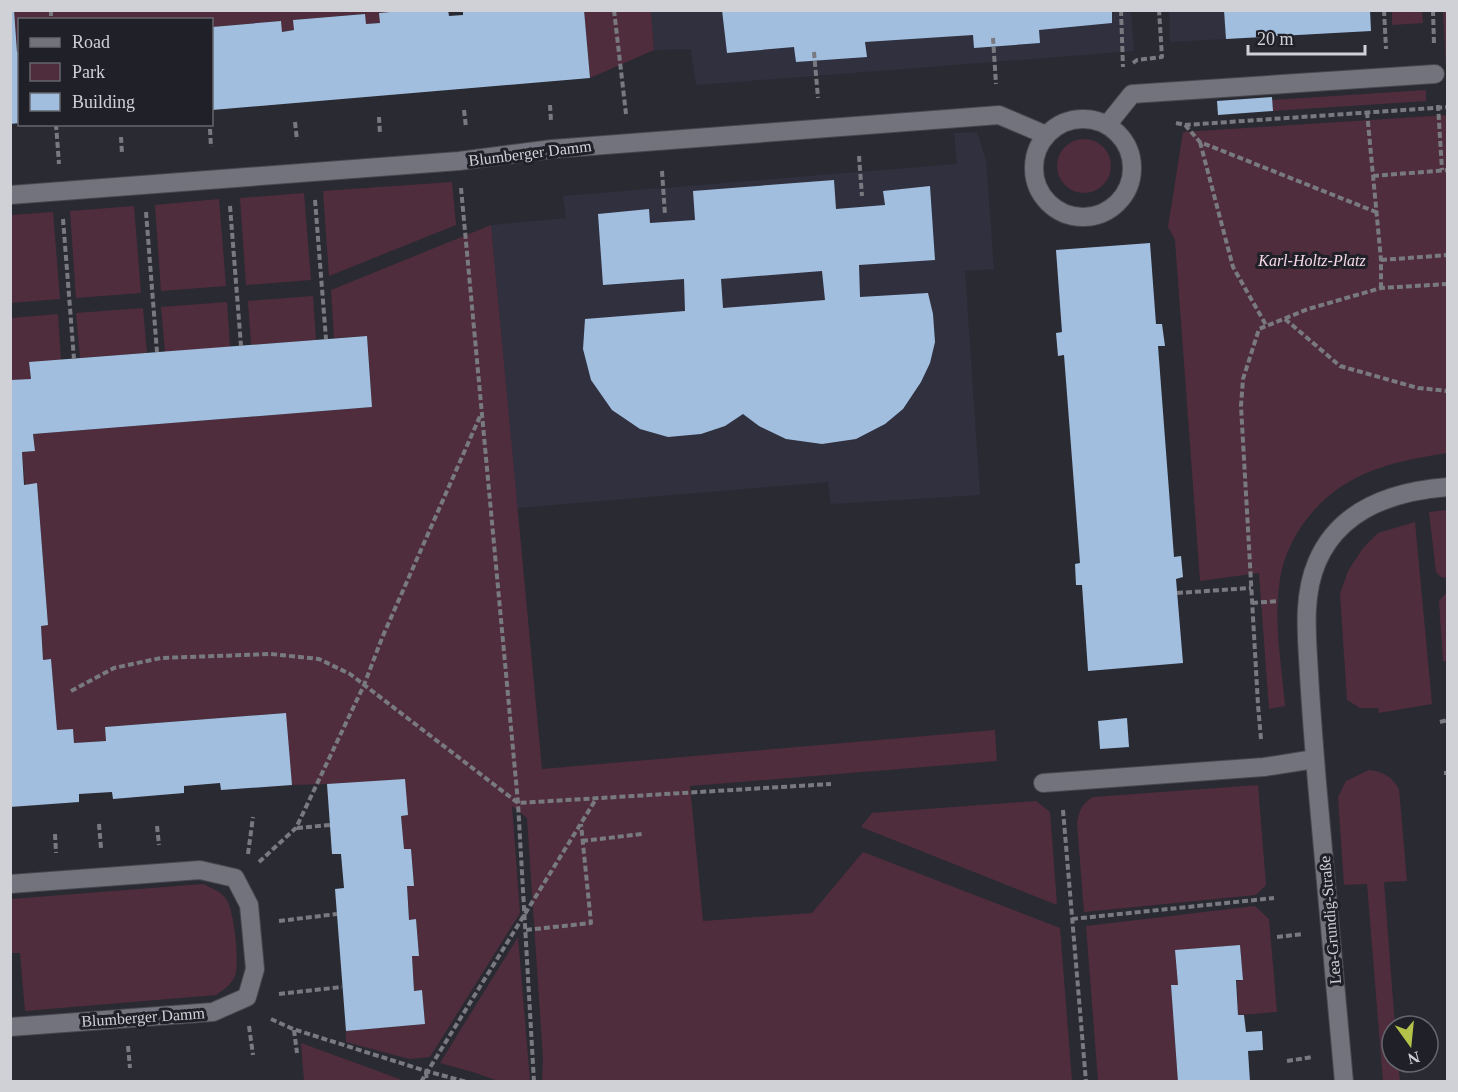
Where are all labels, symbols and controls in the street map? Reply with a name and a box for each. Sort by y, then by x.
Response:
legend [18,18,213,126]
scale bar [1248,18,1365,56]
text: 20 m [1257,29,1294,49]
text: Road [72,32,110,52]
text: Park [72,62,105,82]
text: Building [72,92,135,112]
street label: Blumberger Damm [468,137,593,170]
park label: Karl-Holtz-Platz [1257,252,1367,269]
street label: Lea-Grundig-Straße [1316,855,1345,985]
street label: Blumberger Damm [81,1004,206,1031]
north arrow [1380,1014,1440,1074]
text: N [1406,1048,1422,1068]

